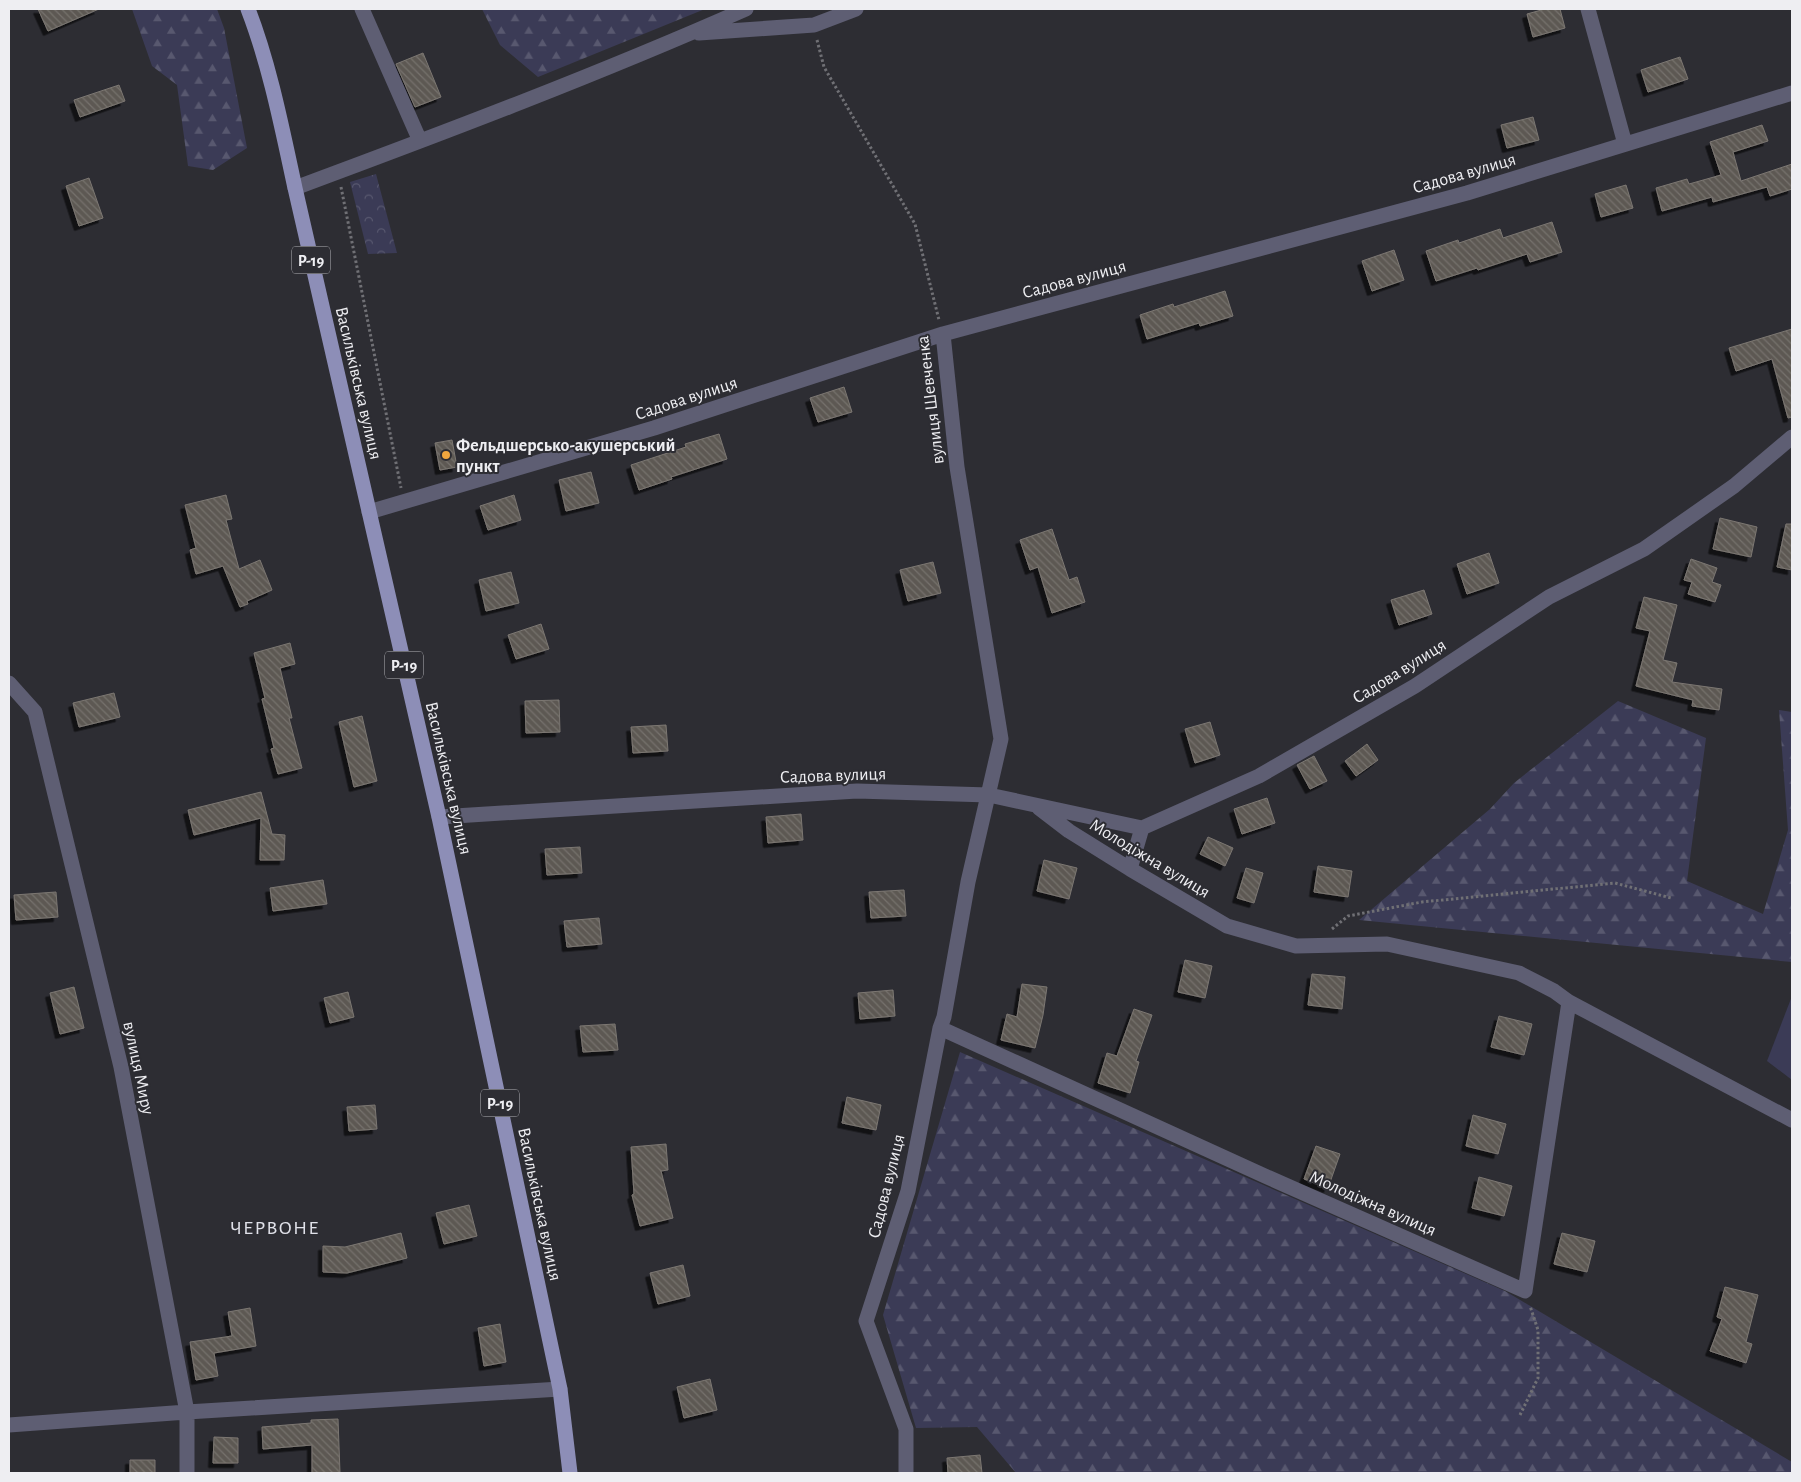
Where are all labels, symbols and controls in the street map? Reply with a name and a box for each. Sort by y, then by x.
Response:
street label: Садова вулиця [1411,151,1518,197]
road number: Р-19 [292,246,330,274]
street label: Садова вулиця [1020,257,1128,302]
street label: Васильківська вулиця [332,305,384,461]
street label: вулиця Шевченка [914,335,948,465]
street label: Садова вулиця [633,374,740,424]
place label: Фельдшерсько-акушерський пункт [456,437,675,476]
marker: Фельдшерсько-акушерський пункт [440,449,452,461]
street label: Садова вулиця [1350,636,1450,708]
road number: Р-19 [385,652,423,678]
street label: Васильківська вулиця [422,700,474,856]
street label: Садова вулиця [779,765,887,787]
street label: Молодіжна вулиця [1086,816,1213,902]
street label: вулиця Миру [119,1020,157,1117]
road number: Р-19 [481,1090,519,1116]
street label: Васильківська вулиця [514,1126,564,1283]
street label: Садова вулиця [865,1132,909,1240]
street label: Молодіжна вулиця [1306,1168,1439,1240]
district label: ЧЕРВОНЕ [230,1218,320,1238]

